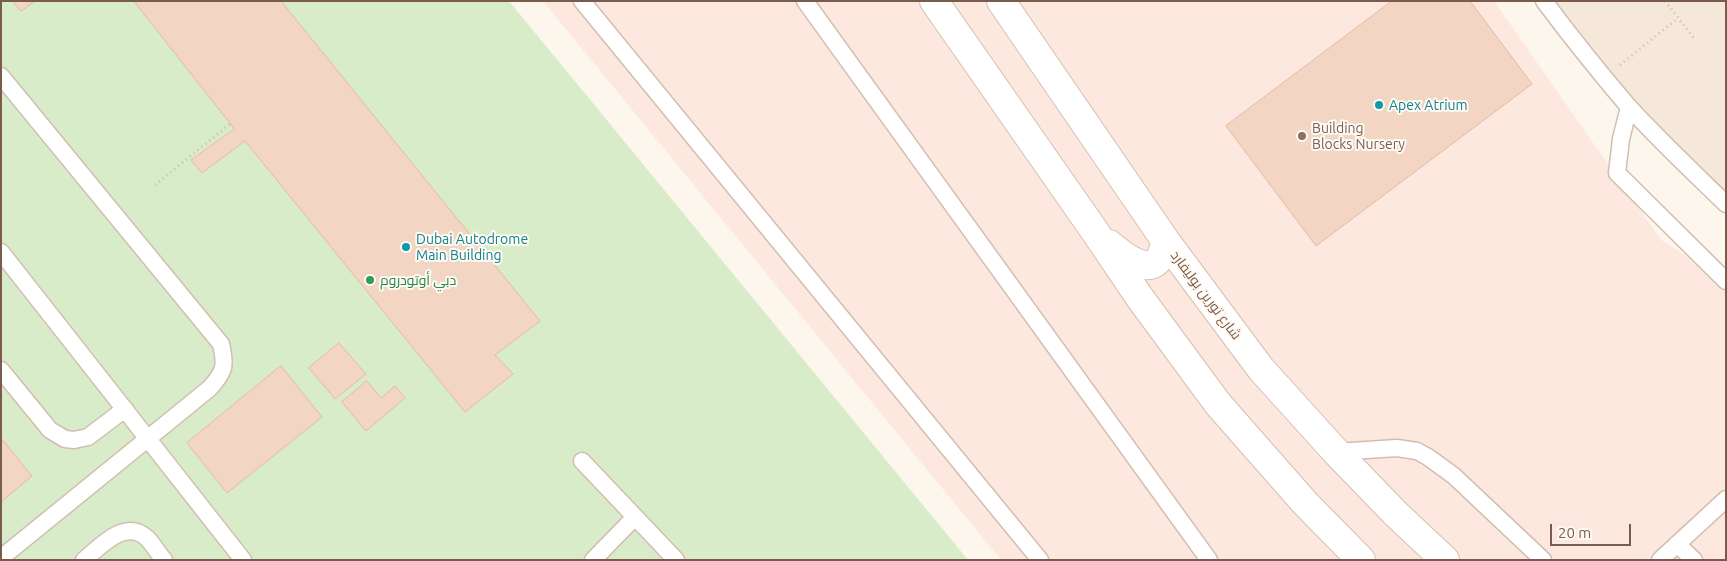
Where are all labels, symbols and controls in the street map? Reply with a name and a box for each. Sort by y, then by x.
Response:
place label: Apex Atrium [1389,97,1468,113]
marker: Apex Atrium [1373,99,1385,111]
place label: Building Blocks Nursery [1312,120,1405,152]
marker: Building Blocks Nursery [1296,130,1308,142]
place label: Dubai Autodrome Main Building [416,231,528,264]
marker: Dubai Autodrome Main Building [400,241,412,253]
street label: شارع تورين بوليفارد [1167,247,1245,343]
place label: دبي أوتودروم [380,272,456,288]
marker: دبي أوتودروم [364,274,376,286]
scale bar [1552,514,1633,546]
text: 20 m [1558,524,1591,541]

